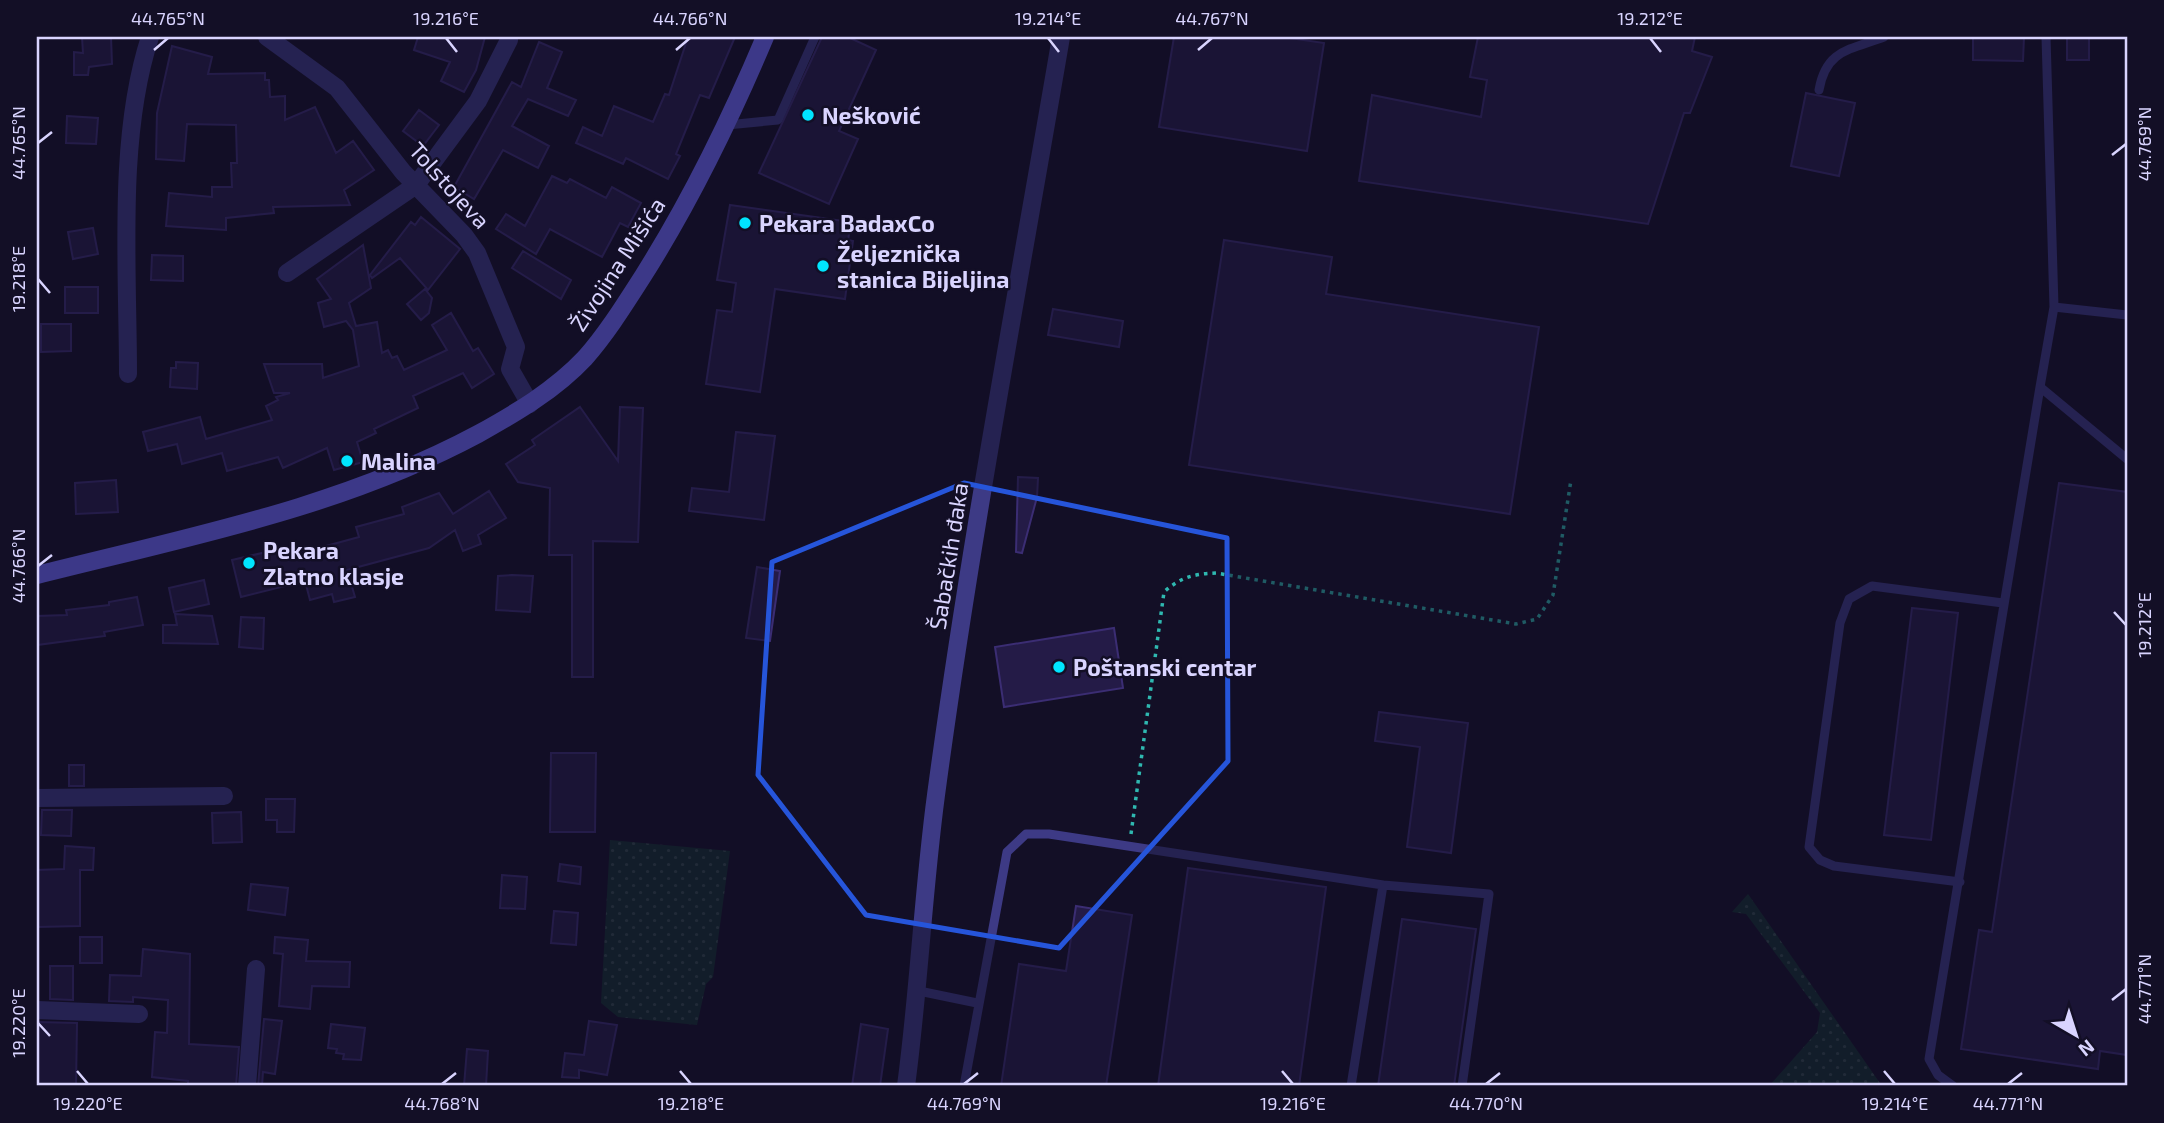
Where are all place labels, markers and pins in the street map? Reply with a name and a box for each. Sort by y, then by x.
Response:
place label: Nešković [822,101,921,129]
marker: Nešković [800,107,816,123]
place label: Pekara BadaxCo [759,209,935,237]
marker: Pekara BadaxCo [737,215,753,231]
place label: Željeznička stanica Bijeljina [837,239,1009,293]
marker: Željeznička stanica Bijeljina [815,258,831,274]
place label: Malina [361,447,436,475]
marker: Malina [339,453,355,469]
place label: Pekara Zlatno klasje [263,536,404,590]
marker: Pekara Zlatno klasje [241,555,257,571]
place label: Poštanski centar [1073,653,1257,681]
marker: Poštanski centar [1051,659,1067,675]

